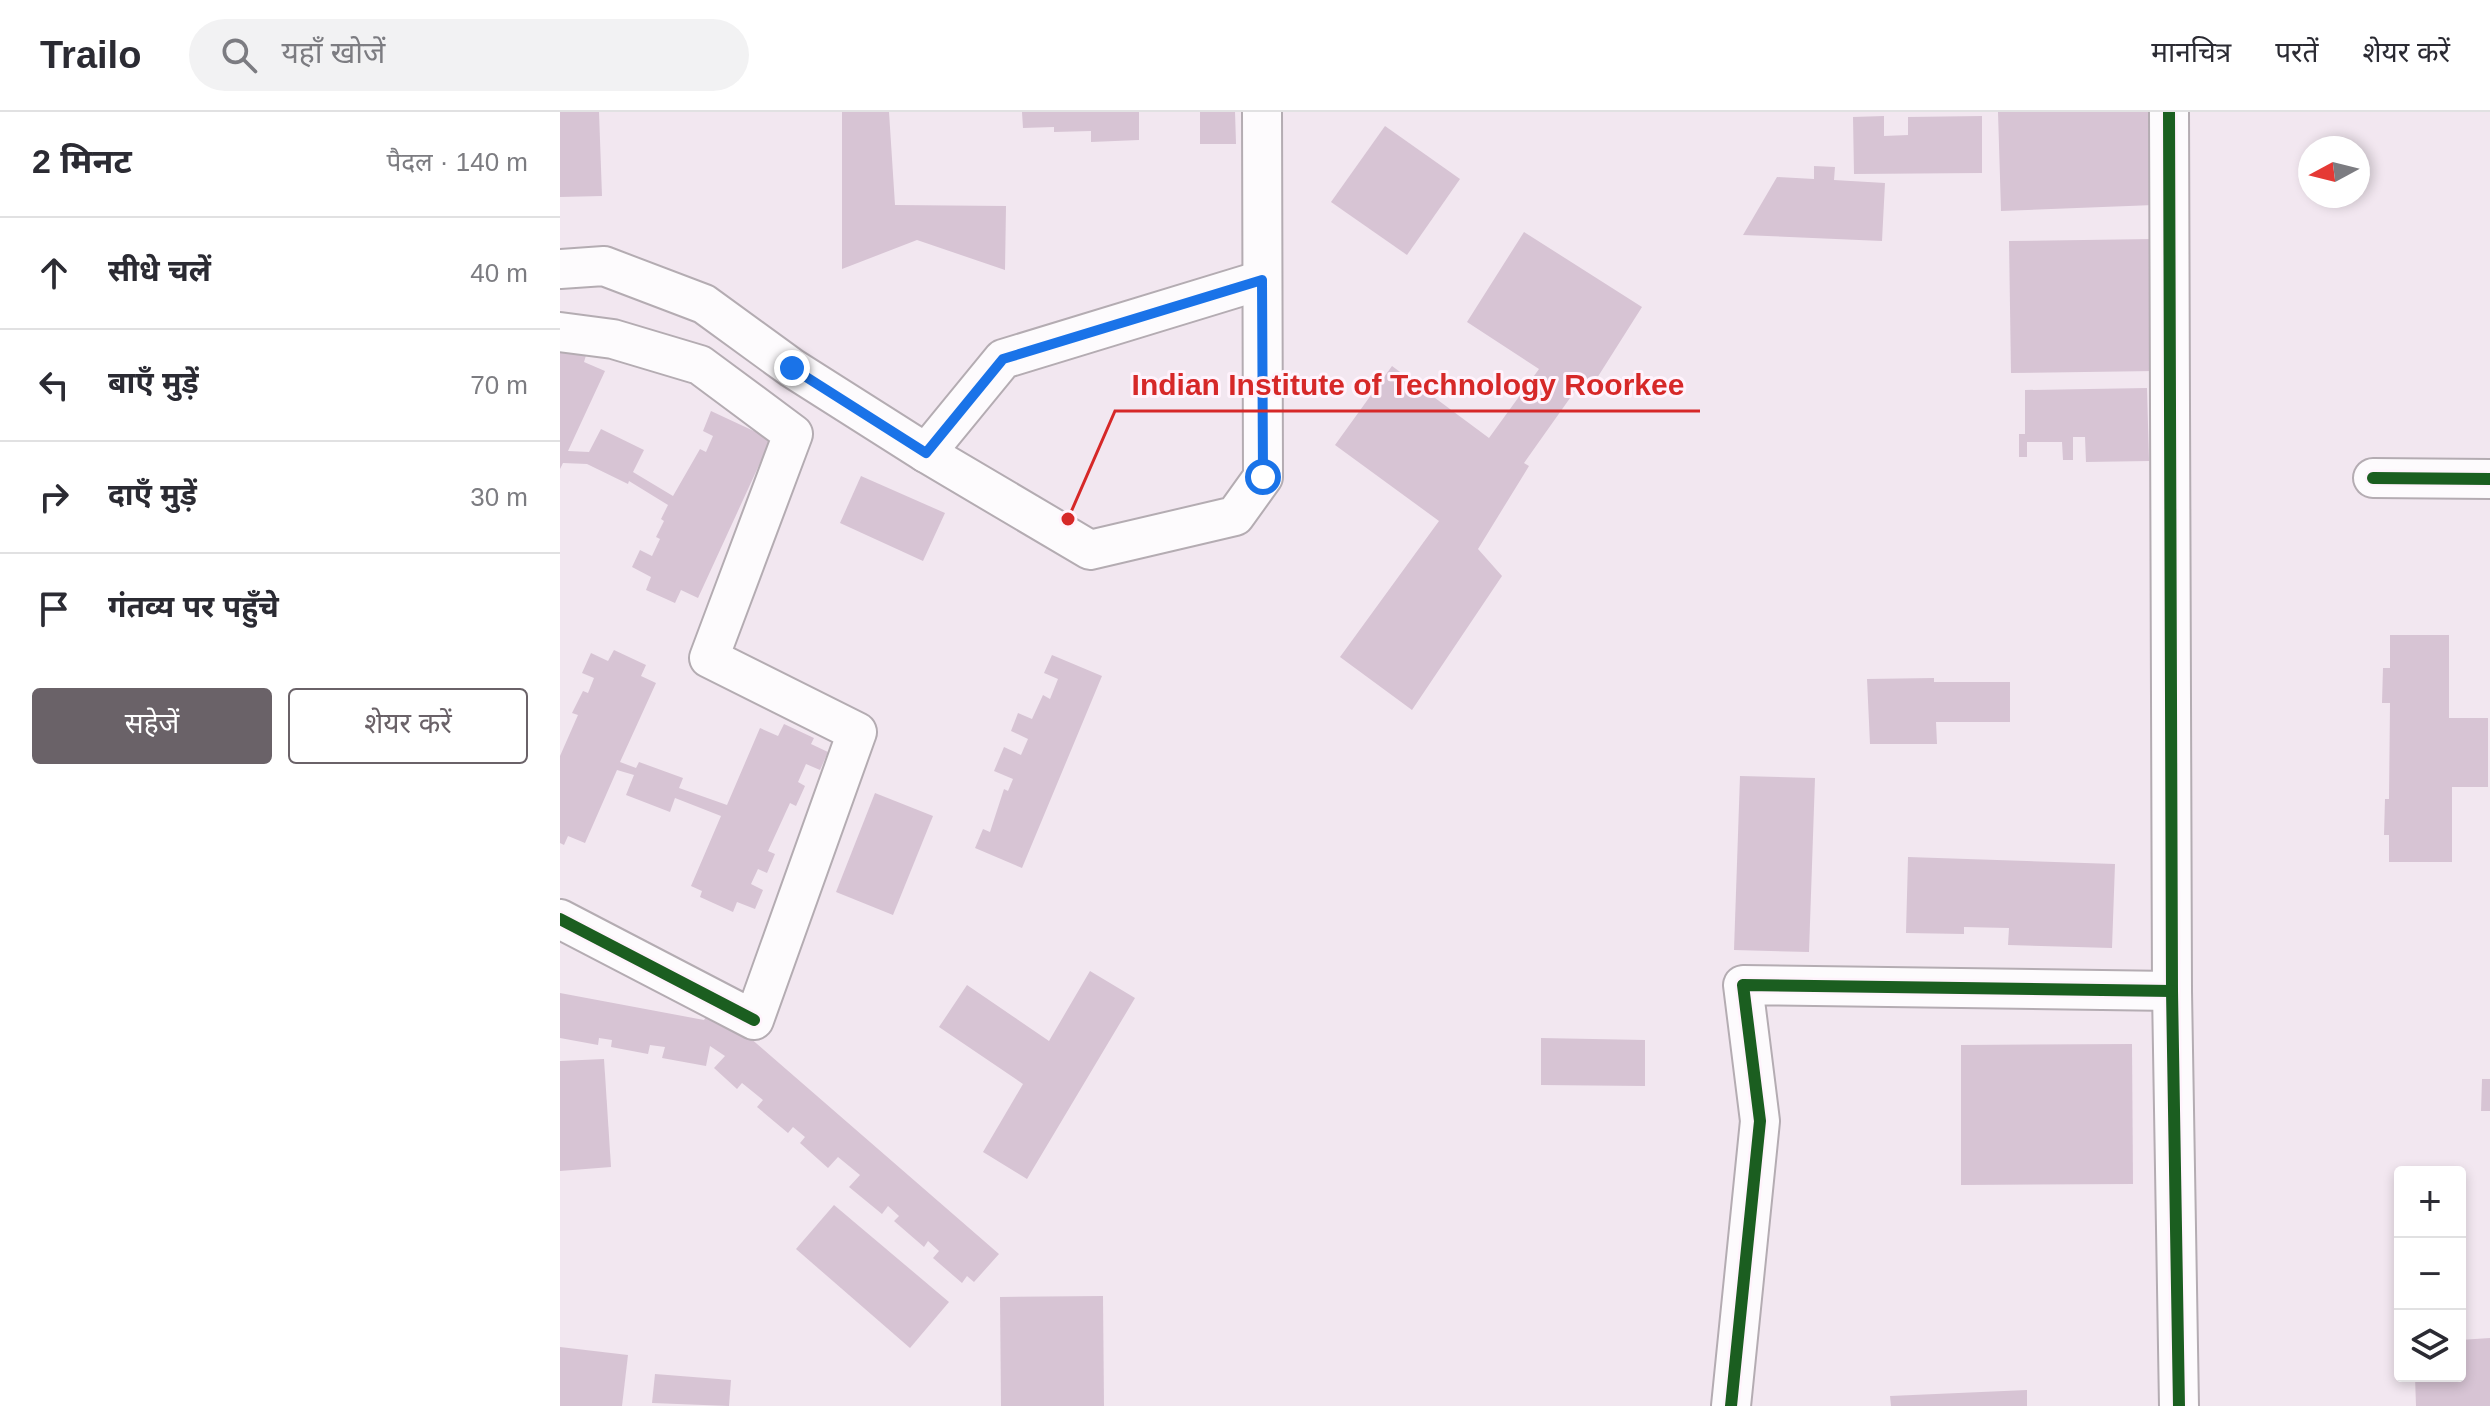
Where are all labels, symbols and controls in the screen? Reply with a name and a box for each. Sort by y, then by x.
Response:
search box [189,19,749,91]
icon: search [217,33,261,77]
text: Trailo [40,34,141,76]
text: यहाँ खोजें [281,36,385,69]
text: मानचित्र [2151,37,2231,68]
text: परतें [2275,37,2319,68]
text: शेयर करें [2363,37,2450,68]
north arrow [2298,136,2370,208]
text: 2 मिनट [32,142,132,180]
text: पैदल · 140 m [386,147,528,177]
icon: ahead [32,251,76,295]
text: सीधे चलें [108,254,211,287]
text: 40 m [470,258,528,288]
route end [774,350,810,386]
callout: Indian Institute of Technology Roorkee [1115,357,1700,411]
icon: left [32,363,76,407]
text: बाएँ मुड़ें [108,366,199,399]
text: Indian Institute of Technology Roorkee [1132,368,1684,401]
text: 70 m [470,370,528,400]
route start [1245,459,1281,495]
icon: right [32,475,76,519]
text: दाएँ मुड़ें [108,478,197,511]
text: 30 m [470,482,528,512]
icon: arrive [32,587,76,631]
text: गंतव्य पर पहुँचे [108,590,279,623]
button: सहेजें [32,688,272,764]
button: शेयर करें [288,688,528,764]
map controls [2394,1166,2466,1382]
button: + [2394,1166,2466,1238]
button: − [2394,1238,2466,1310]
button: layers [2394,1310,2466,1382]

